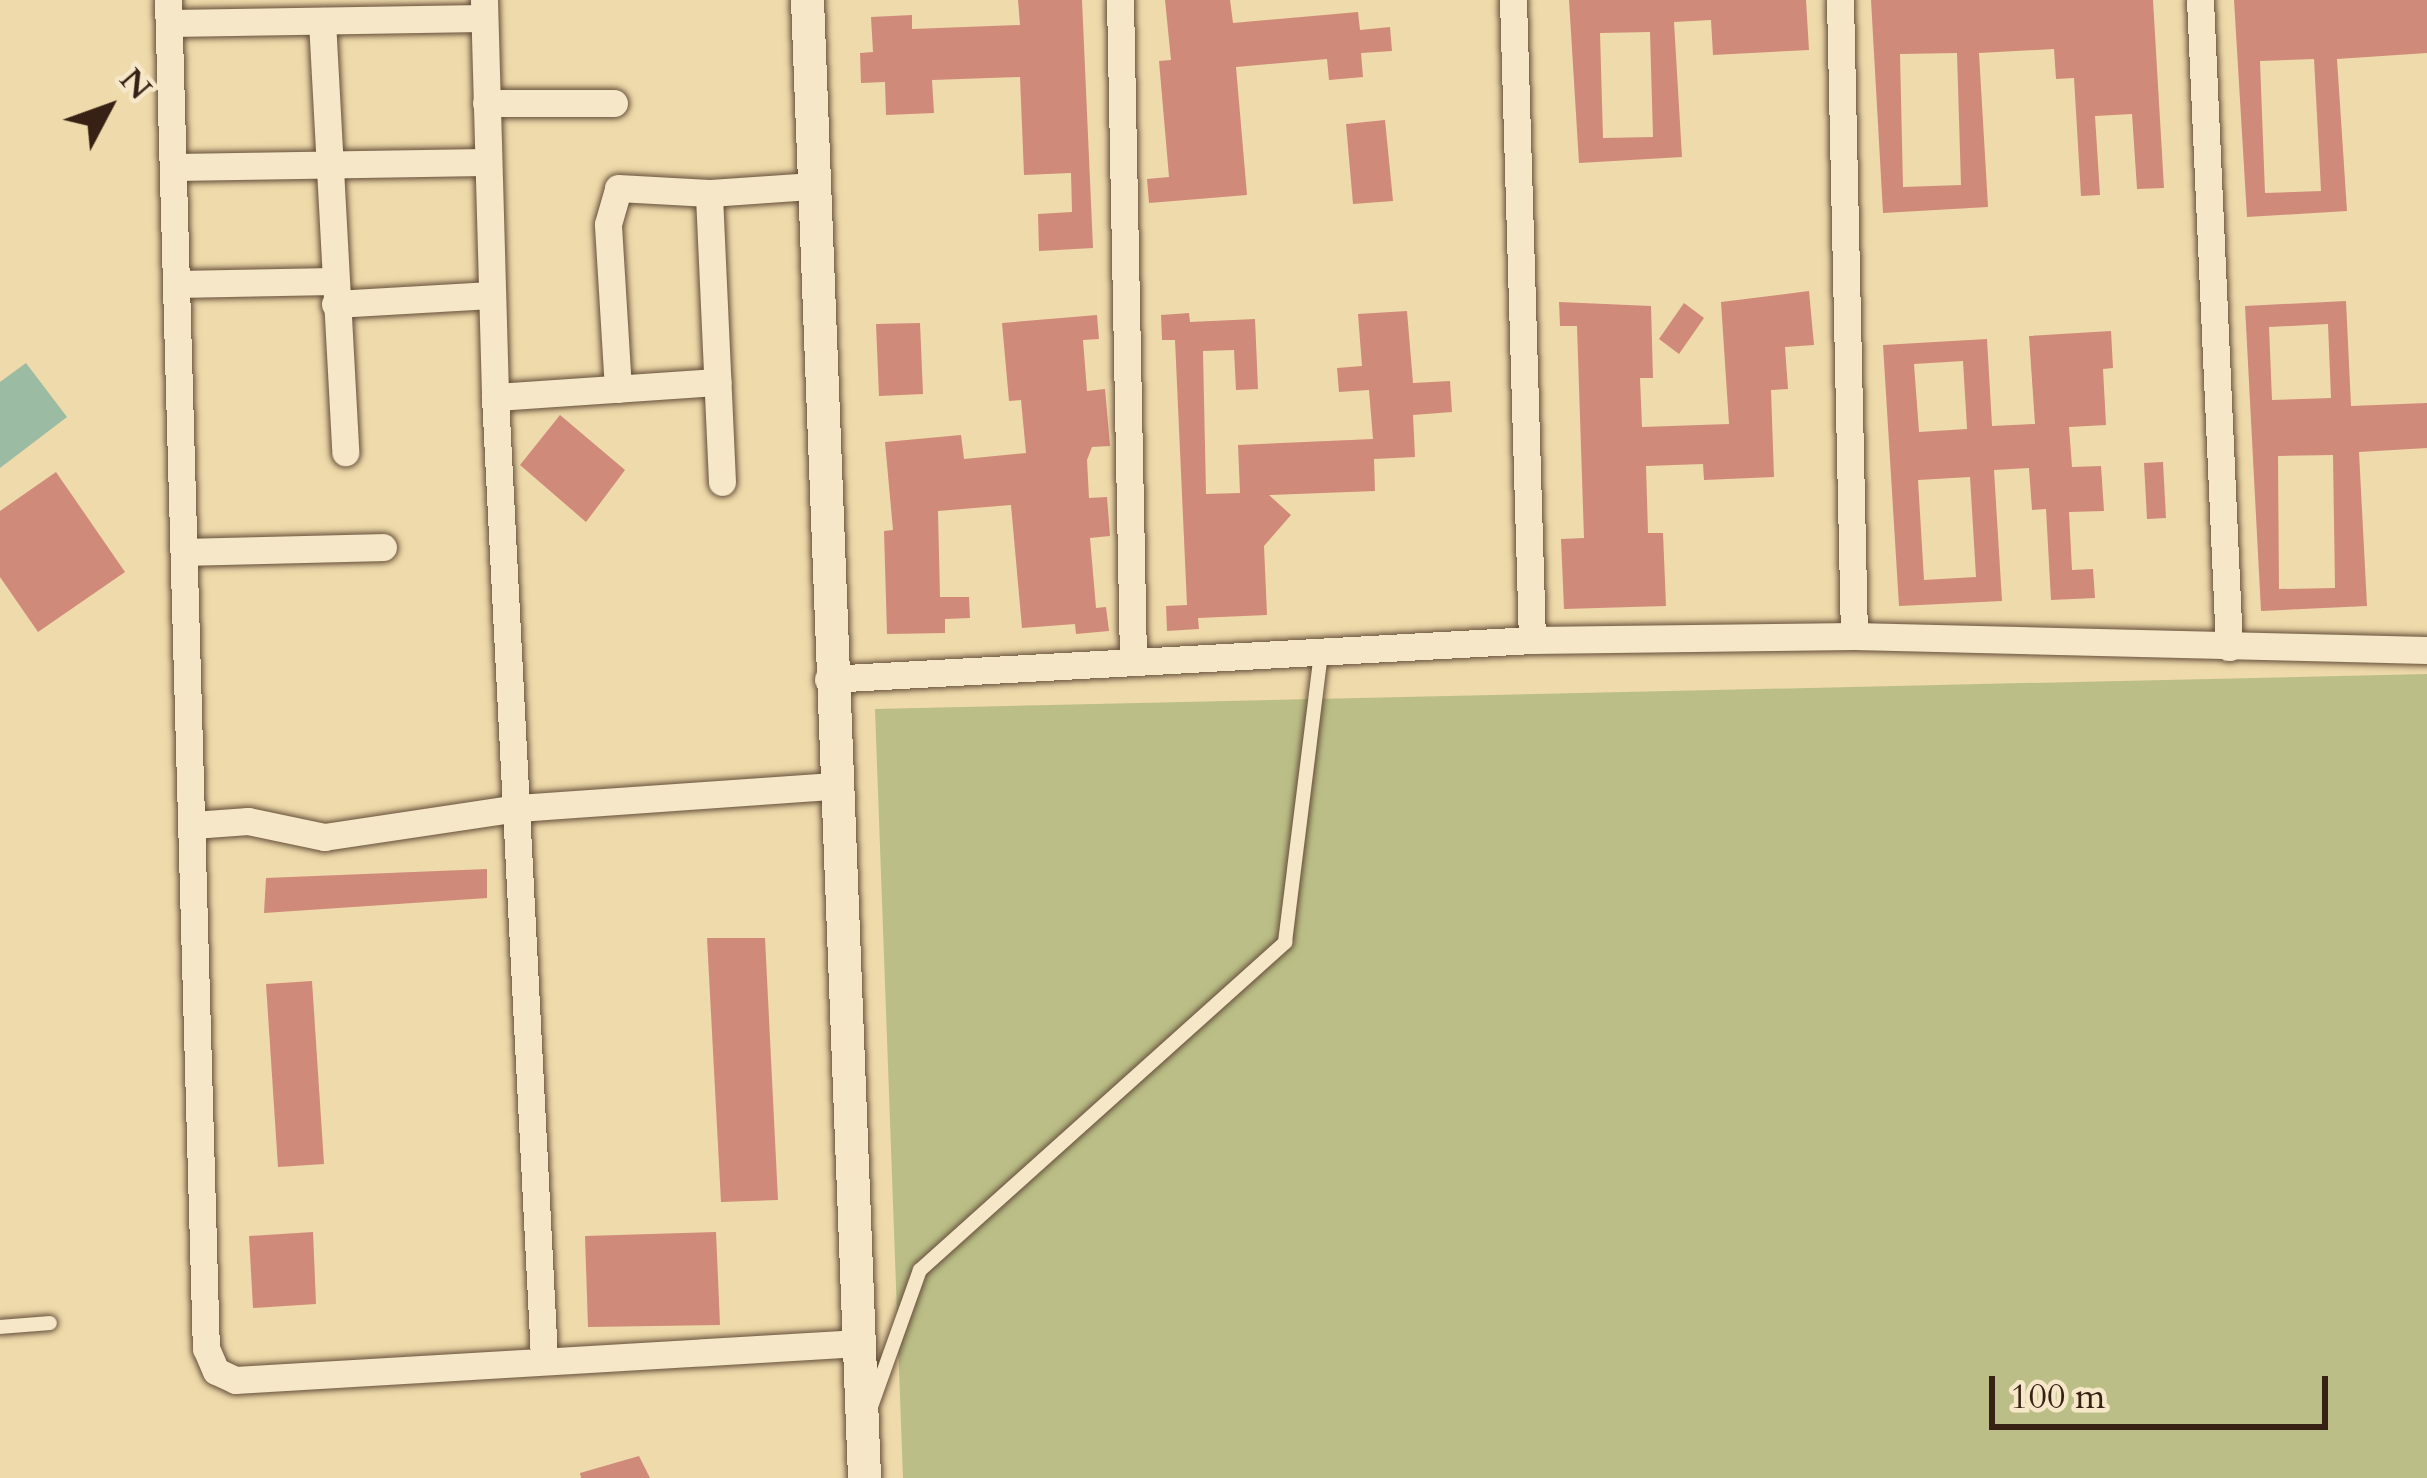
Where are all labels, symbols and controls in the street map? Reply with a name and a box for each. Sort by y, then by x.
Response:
north arrow [48,48,168,168]
text: N [109,58,162,110]
scale bar [1995,1352,2334,1426]
text: 100 m [2010,1372,2105,1421]

